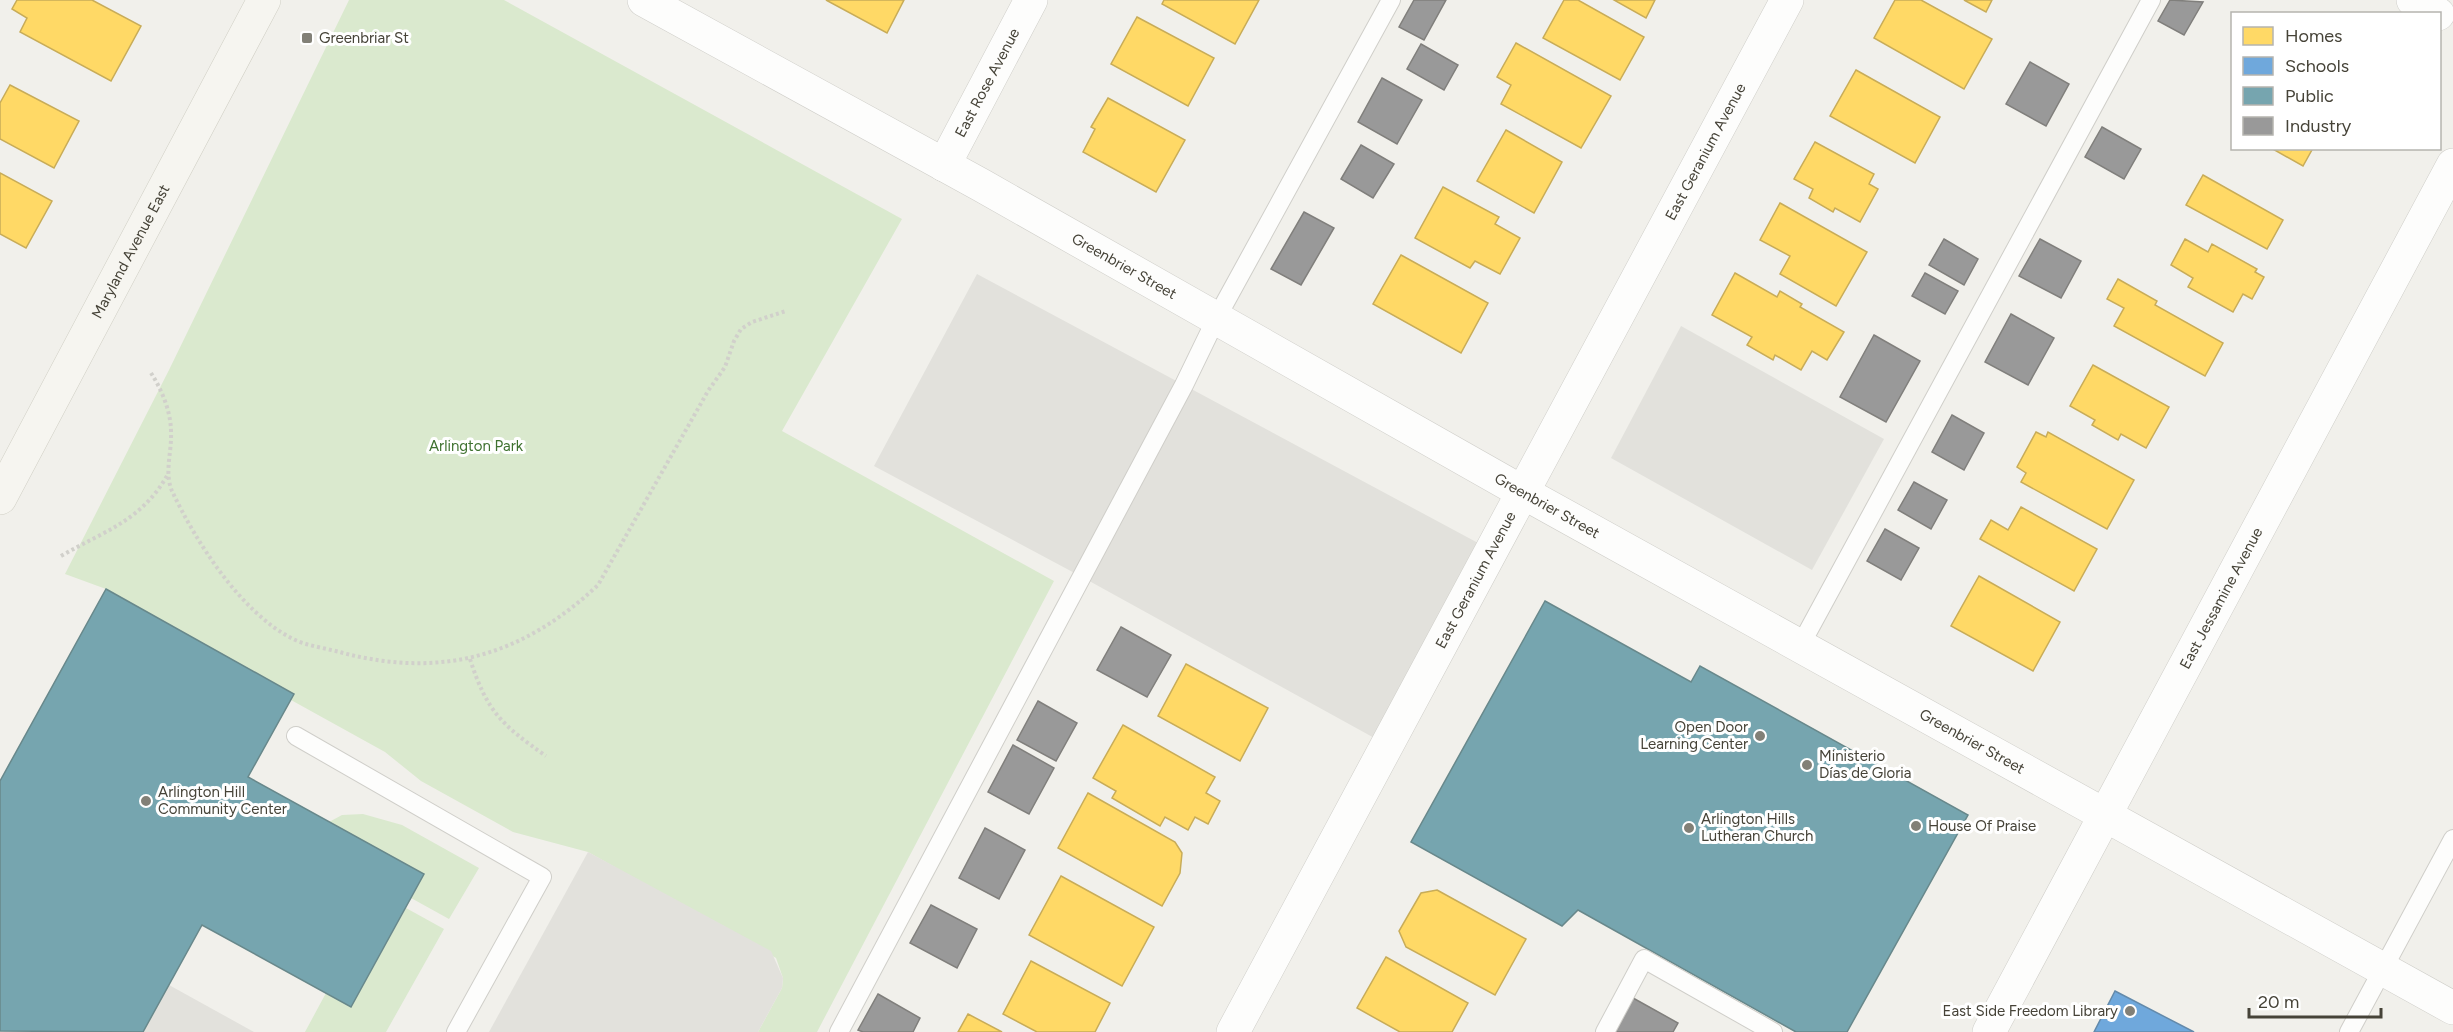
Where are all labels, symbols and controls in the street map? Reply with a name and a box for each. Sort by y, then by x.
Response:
legend [2231,12,2441,150]
street label: East Rose Avenue [951,25,1023,140]
text: Homes [2285,25,2343,47]
place label: Greenbriar St [319,29,409,47]
marker: Greenbriar St [300,31,314,45]
text: Schools [2285,55,2349,77]
street label: East Geranium Avenue [1661,80,1750,223]
text: Public [2285,85,2334,107]
text: Industry [2285,115,2352,137]
street label: Maryland Avenue East [88,181,174,321]
street label: Greenbrier Street [1069,229,1180,303]
park label: Arlington Park [429,437,524,455]
street label: Greenbrier Street [1491,469,1603,542]
street label: East Geranium Avenue [1432,508,1520,652]
street label: East Jessamine Avenue [2176,524,2266,672]
street label: Greenbrier Street [1916,705,2028,778]
place label: Open Door Learning Center [1640,718,1748,753]
marker: Open Door Learning Center [1753,729,1767,743]
place label: Ministerio Días de Gloria [1819,747,1911,782]
marker: Ministerio Días de Gloria [1800,758,1814,772]
place label: Arlington Hill Community Center [158,783,287,818]
marker: Arlington Hill Community Center [139,794,153,808]
place label: Arlington Hills Lutheran Church [1701,810,1813,845]
place label: House Of Praise [1928,817,2036,835]
marker: House Of Praise [1909,819,1923,833]
marker: Arlington Hills Lutheran Church [1682,821,1696,835]
scale bar [2249,981,2381,1019]
text: 20 m [2258,991,2299,1013]
place label: East Side Freedom Library [1943,1002,2118,1020]
marker: East Side Freedom Library [2123,1004,2137,1018]

